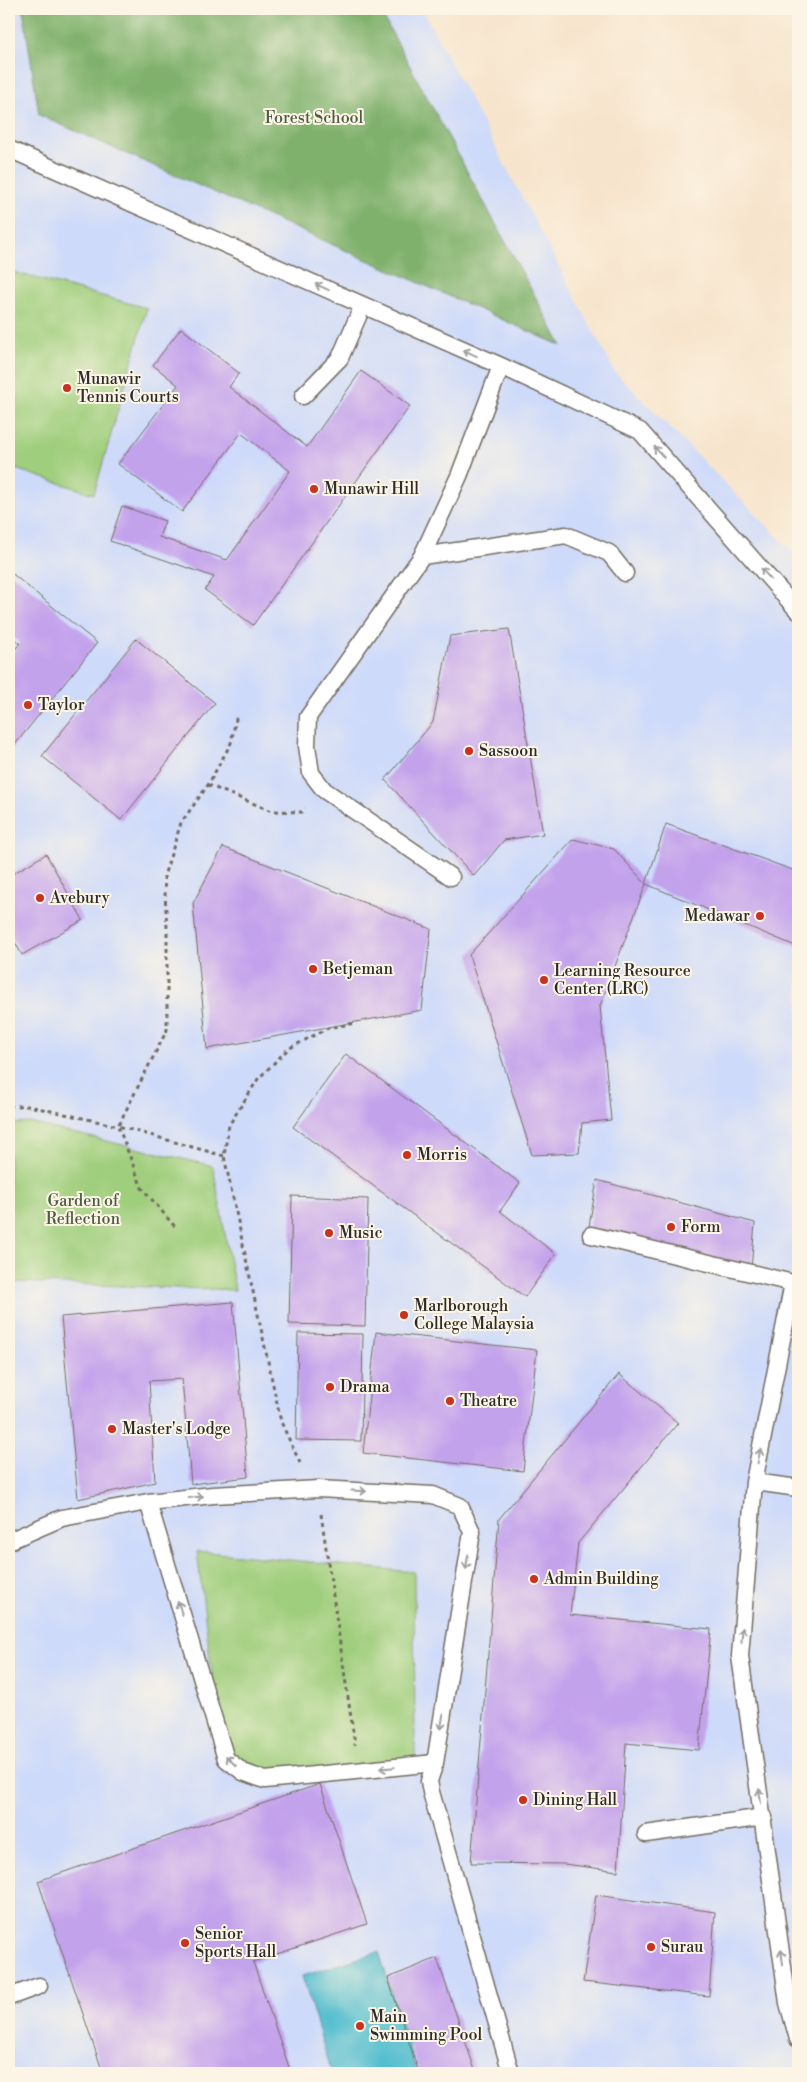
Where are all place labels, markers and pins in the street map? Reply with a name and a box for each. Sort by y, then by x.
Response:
place label: Munawir Tennis Courts [77,369,179,407]
marker: Munawir Tennis Courts [61,382,73,394]
place label: Munawir Hill [324,479,419,499]
marker: Munawir Hill [308,483,320,495]
place label: Taylor [38,695,85,715]
marker: Taylor [22,699,34,711]
place label: Sassoon [479,741,538,761]
marker: Sassoon [463,745,475,757]
place label: Avebury [49,888,110,908]
marker: Avebury [34,892,46,904]
place label: Medawar [685,906,750,926]
marker: Medawar [754,910,766,922]
place label: Betjeman [322,959,393,979]
place label: Learning Resource Center (LRC) [554,961,691,999]
marker: Betjeman [307,963,319,975]
marker: Learning Resource Center (LRC) [538,974,550,986]
place label: Morris [417,1145,467,1165]
marker: Morris [401,1149,413,1161]
place label: Form [681,1217,721,1237]
marker: Form [665,1221,677,1233]
place label: Music [339,1223,383,1243]
marker: Music [323,1227,335,1239]
place label: Marlborough College Malaysia [414,1296,535,1334]
marker: Marlborough College Malaysia [398,1309,410,1321]
place label: Drama [340,1377,390,1397]
marker: Drama [324,1381,336,1393]
place label: Theatre [460,1391,517,1411]
marker: Theatre [444,1395,456,1407]
place label: Master's Lodge [122,1419,231,1439]
marker: Master's Lodge [106,1423,118,1435]
place label: Admin Building [543,1569,659,1589]
marker: Admin Building [528,1573,540,1585]
place label: Dining Hall [533,1790,617,1810]
marker: Dining Hall [517,1794,529,1806]
place label: Senior Sports Hall [195,1924,276,1962]
marker: Senior Sports Hall [179,1937,191,1949]
place label: Surau [661,1937,703,1957]
marker: Surau [645,1941,657,1953]
place label: Main Swimming Pool [370,2007,483,2045]
marker: Main Swimming Pool [354,2020,366,2032]

